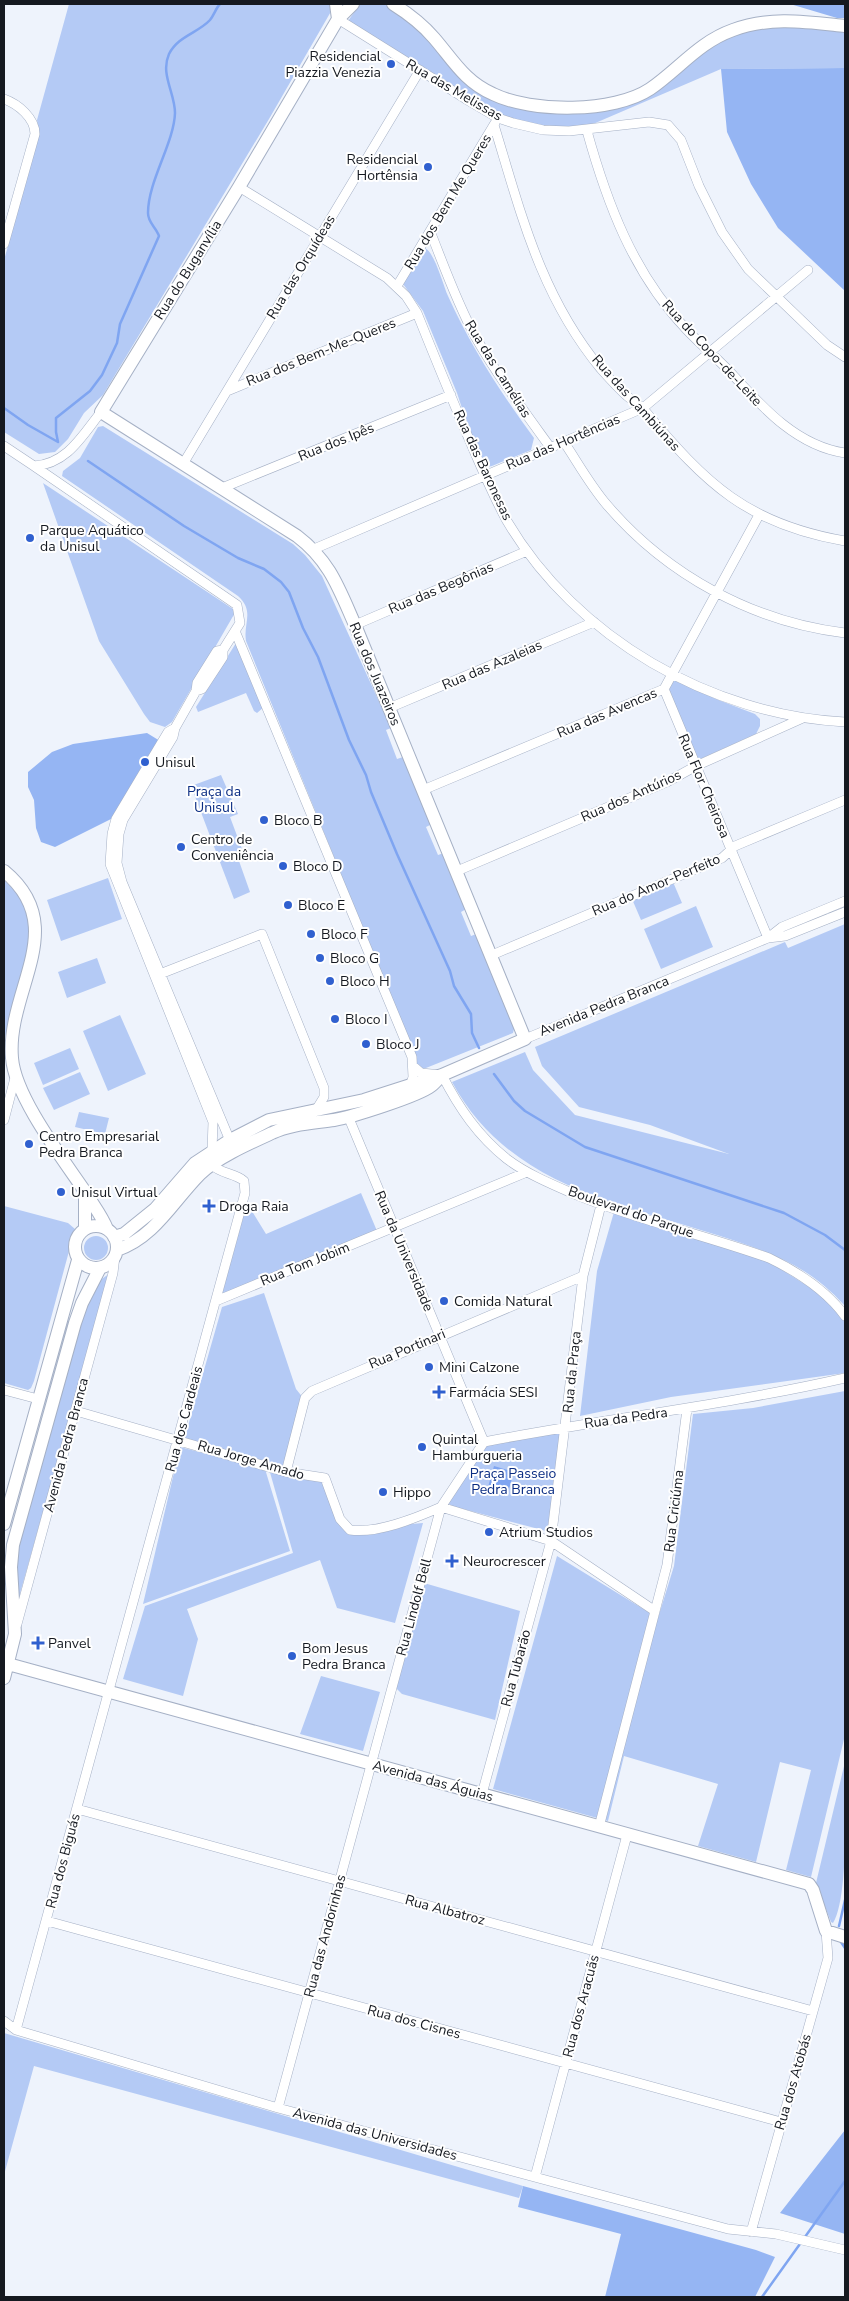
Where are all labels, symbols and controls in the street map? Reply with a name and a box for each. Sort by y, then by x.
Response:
place label: Residencial Piazzia Venezia [285,47,382,82]
street label: Rua das Melissas [402,55,506,126]
marker: Residencial Piazzia Venezia [385,58,397,70]
street label: Rua dos Bem Me Queres [400,130,496,273]
place label: Residencial Hortênsia [347,150,419,185]
marker: Residencial Hortênsia [422,161,434,173]
street label: Rua das Orquídeas [262,211,340,323]
street label: Rua do Buganvília [150,217,226,323]
street label: Rua do Copo-de-Leite [658,296,766,410]
street label: Rua dos Bem-Me-Queres [243,313,399,391]
street label: Rua das Camélias [460,317,536,422]
street label: Rua das Cambiúnas [587,351,685,456]
street label: Rua das Baronesas [449,407,517,524]
street label: Rua das Hortências [503,409,623,475]
street label: Rua dos Ipês [295,418,377,466]
place label: Parque Aquático da Unisul [40,521,144,556]
marker: Parque Aquático da Unisul [24,532,36,544]
street label: Rua das Begônias [386,557,497,619]
street label: Rua dos Juazeiros [345,619,405,729]
street label: Rua das Azaleias [439,635,545,695]
street label: Rua das Avencas [554,683,660,743]
street label: Rua Flor Cheirosa [674,731,734,841]
place label: Unisul [155,753,196,772]
marker: Unisul [139,756,151,768]
street label: Rua dos Antúrios [578,765,685,827]
park label: Praça da Unisul [187,782,241,817]
place label: Bloco B [274,811,323,830]
marker: Bloco B [258,814,270,826]
place label: Centro de Conveniência [191,830,274,865]
marker: Centro de Conveniência [175,841,187,853]
street label: Rua do Amor-Perfeito [589,849,723,921]
place label: Bloco D [293,857,342,876]
marker: Bloco D [277,860,289,872]
place label: Bloco E [298,896,345,915]
marker: Bloco E [282,899,294,911]
place label: Bloco F [321,925,368,944]
marker: Bloco F [305,928,317,940]
place label: Bloco G [330,949,379,968]
marker: Bloco G [314,952,326,964]
street label: Avenida Pedra Branca [536,971,672,1041]
place label: Bloco H [340,972,390,991]
marker: Bloco H [324,975,336,987]
place label: Bloco I [345,1010,388,1029]
marker: Bloco I [329,1013,341,1025]
place label: Bloco J [376,1035,420,1054]
marker: Bloco J [360,1038,372,1050]
place label: Centro Empresarial Pedra Branca [39,1127,160,1162]
marker: Centro Empresarial Pedra Branca [23,1138,35,1150]
street label: Boulevard do Parque [566,1182,696,1242]
place label: Unisul Virtual [71,1183,158,1202]
marker: Unisul Virtual [55,1186,67,1198]
street label: Rua da Universidade [370,1188,438,1314]
place label: Droga Raia [219,1197,289,1216]
marker: Droga Raia [203,1200,215,1212]
street label: Rua Tom Jobim [258,1237,352,1291]
place label: Comida Natural [454,1292,553,1311]
marker: Comida Natural [438,1295,450,1307]
street label: Rua Portinari [366,1324,448,1374]
street label: Rua da Praça [558,1330,586,1414]
place label: Mini Calzone [439,1358,519,1377]
marker: Mini Calzone [423,1361,435,1373]
street label: Rua dos Cardeais [161,1364,207,1474]
street label: Avenida Pedra Branca [39,1376,93,1514]
place label: Farmácia SESI [449,1383,538,1402]
marker: Farmácia SESI [433,1386,445,1398]
street label: Rua da Pedra [583,1403,669,1433]
place label: Quintal Hamburgueria [432,1430,522,1465]
street label: Rua Jorge Amado [195,1436,307,1484]
marker: Quintal Hamburgueria [416,1441,428,1453]
park label: Praça Passeio Pedra Branca [470,1464,556,1499]
street label: Rua Criciúma [660,1469,688,1553]
place label: Hippo [393,1483,431,1502]
marker: Hippo [377,1486,389,1498]
place label: Atrium Studios [499,1523,593,1542]
marker: Atrium Studios [483,1526,495,1538]
place label: Neurocrescer [463,1552,546,1571]
marker: Neurocrescer [445,1554,459,1568]
street label: Rua Lindolf Bell [392,1555,436,1658]
street label: Rua Tubarão [497,1627,535,1709]
place label: Panvel [48,1634,91,1653]
marker: Panvel [32,1637,44,1649]
place label: Bom Jesus Pedra Branca [302,1639,386,1674]
marker: Bom Jesus Pedra Branca [286,1650,298,1662]
street label: Avenida das Águias [371,1756,496,1806]
street label: Rua dos Biguás [41,1811,85,1911]
street label: Rua das Andorinhas [299,1872,351,2000]
street label: Rua Albatroz [403,1890,488,1930]
street label: Rua dos Aracuãs [558,1952,604,2059]
street label: Rua dos Cisnes [365,2000,463,2044]
street label: Rua dos Atobás [770,2031,816,2132]
street label: Avenida das Universidades [291,2103,460,2165]

